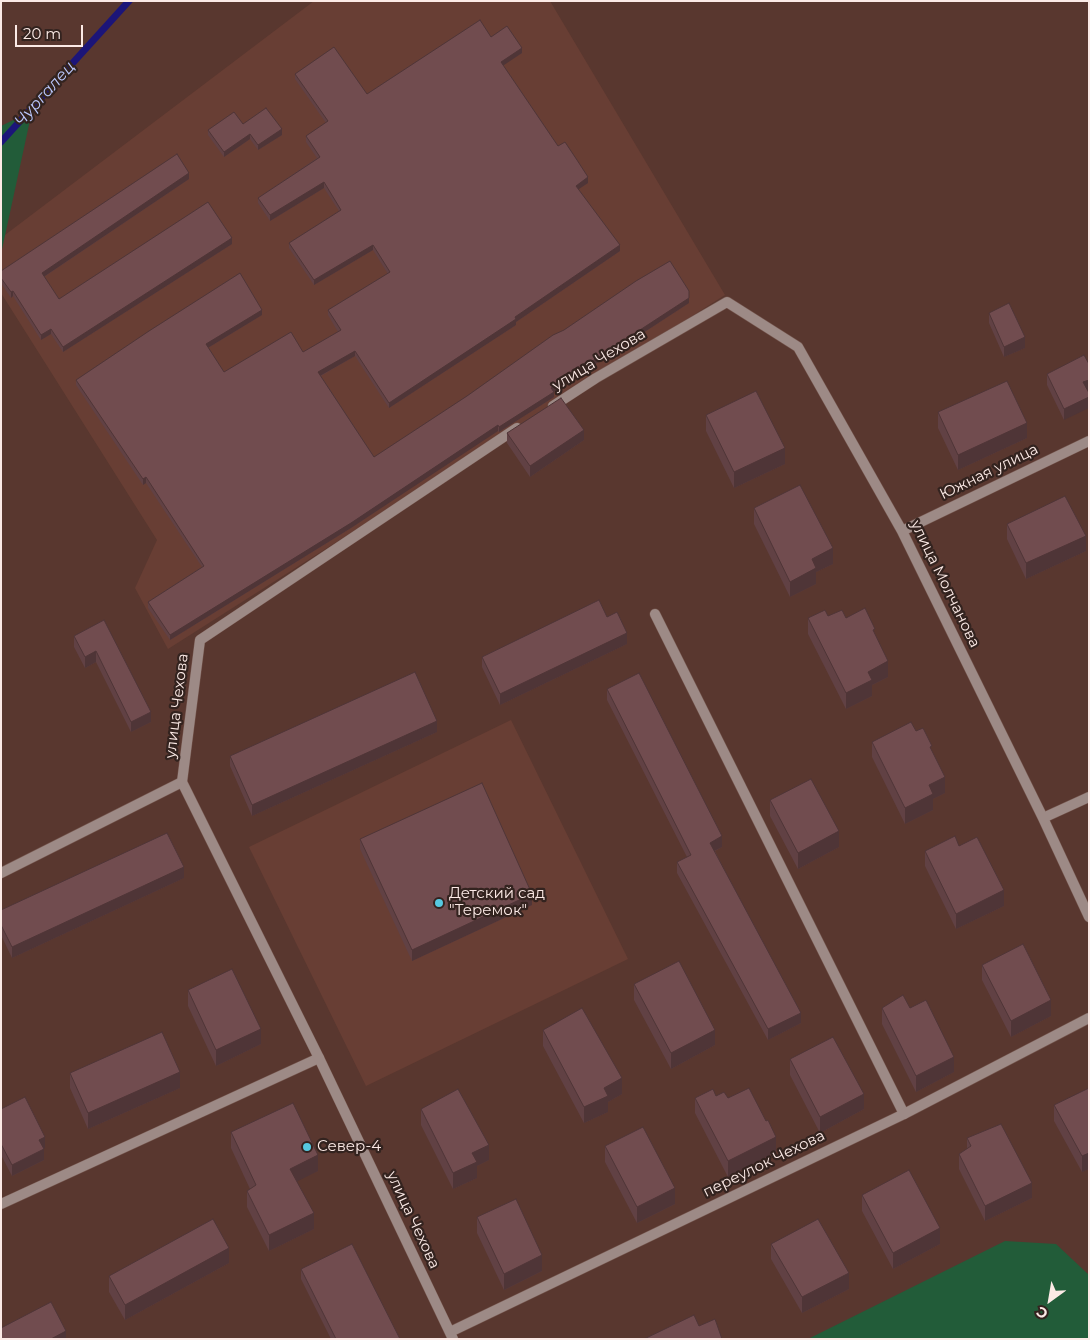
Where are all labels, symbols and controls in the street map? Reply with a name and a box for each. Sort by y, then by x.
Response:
scale bar [18,15,85,47]
text: 20 m [23,24,61,43]
water label: Чургалец [11,58,79,130]
street label: улица Чехова [549,325,649,395]
street label: Южная улица [937,440,1041,504]
street label: улица Молчанова [906,517,984,651]
street label: улица Чехова [162,653,192,759]
place label: Детский сад "Теремок" [449,885,545,920]
marker: Детский сад "Теремок" [433,897,445,909]
street label: переулок Чехова [700,1127,828,1201]
place label: Север-4 [317,1138,381,1156]
marker: Север-4 [301,1141,313,1153]
street label: улица Чехова [383,1168,443,1272]
north arrow [1025,1275,1075,1325]
text: С [1033,1302,1051,1323]

